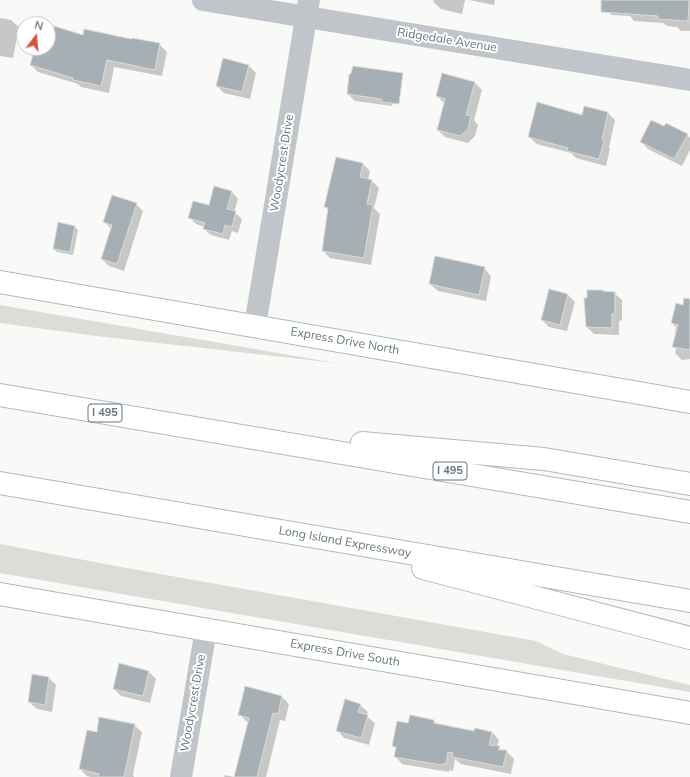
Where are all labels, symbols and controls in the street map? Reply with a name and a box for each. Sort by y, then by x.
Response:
north arrow [16,16,56,56]
text: N [33,18,45,33]
street label: Ridgedale Avenue [396,25,498,55]
street label: Woodycrest Drive [267,113,297,213]
street label: Express Drive North [289,324,401,358]
road number: I 495 [88,404,122,422]
road number: I 495 [433,462,467,480]
street label: Long Island Expressway [278,523,412,561]
street label: Express Drive South [289,636,401,670]
street label: Woodycrest Drive [177,653,209,753]

